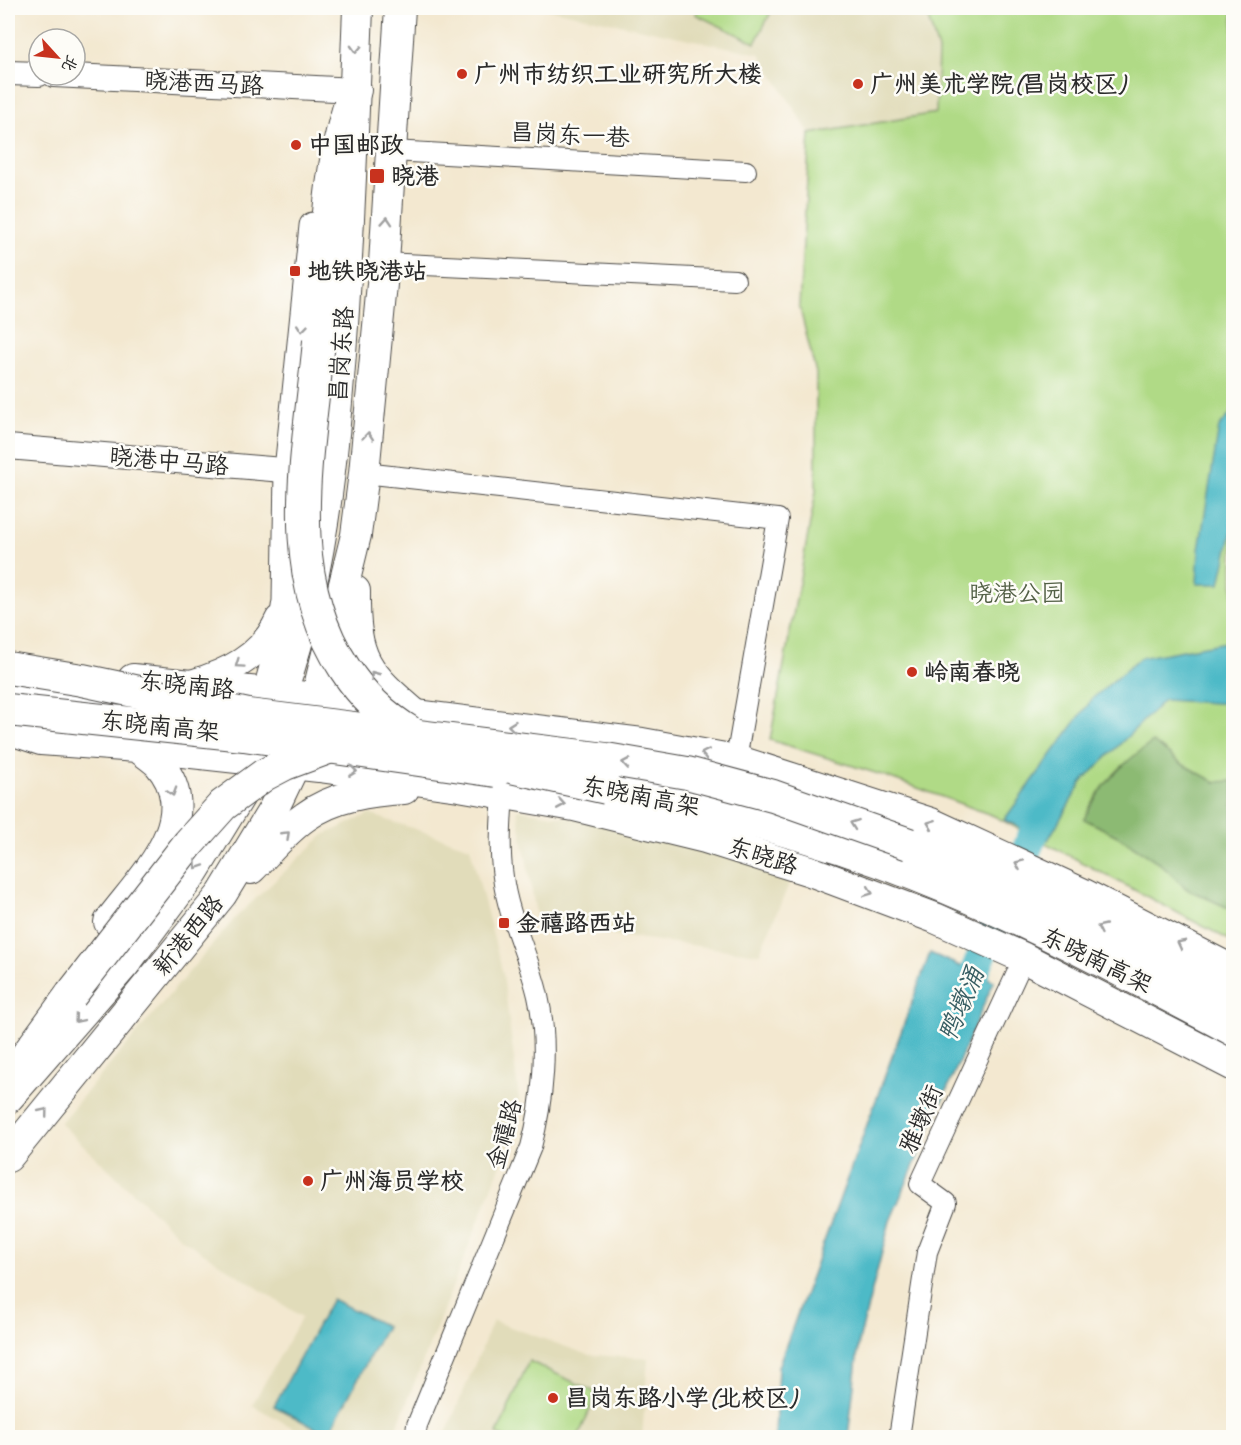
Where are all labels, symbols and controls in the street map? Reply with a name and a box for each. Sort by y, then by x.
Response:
north arrow [27,27,87,87]
one-way arrow [350,44,363,53]
text: 北 [57,52,82,75]
place label: 广州市纺织工业研究所大楼 [474,59,762,89]
street label: 晓港西马路 [143,65,265,101]
marker: 广州市纺织工业研究所大楼 [455,67,469,81]
place label: 广州美术学院(昌岗校区) [870,69,1128,99]
marker: 广州美术学院(昌岗校区) [851,77,865,91]
street label: 昌岗东一巷 [509,117,631,153]
place label: 中国邮政 [308,130,404,160]
marker: 中国邮政 [289,138,303,152]
place label: 晓港 [391,161,439,191]
marker: 晓港 [368,167,386,185]
one-way arrow [380,216,393,225]
place label: 地铁晓港站 [307,256,427,286]
marker: 地铁晓港站 [288,264,302,278]
street label: 昌岗东路 [323,305,359,403]
one-way arrow [296,324,309,333]
one-way arrow [361,431,374,440]
street label: 晓港中马路 [108,441,230,481]
park label: 晓港公园 [969,578,1065,608]
one-way arrow [235,657,246,668]
place label: 岭南春晓 [924,657,1020,687]
street label: 东晓南路 [138,665,236,705]
marker: 岭南春晓 [905,665,919,679]
one-way arrow [371,671,382,682]
street label: 东晓南高架 [99,705,221,747]
one-way arrow [508,720,517,733]
one-way arrow [700,748,710,761]
one-way arrow [621,757,631,769]
one-way arrow [349,764,358,777]
street label: 东晓南高架 [579,770,703,822]
one-way arrow [165,786,177,797]
one-way arrow [555,797,565,810]
one-way arrow [850,819,860,832]
one-way arrow [926,819,937,832]
one-way arrow [278,831,289,842]
street label: 东晓路 [724,831,802,881]
one-way arrow [194,859,205,870]
one-way arrow [1014,859,1025,871]
one-way arrow [863,885,874,897]
street label: 新港西路 [146,888,230,982]
place label: 金禧路西站 [516,908,636,938]
marker: 金禧路西站 [497,916,511,930]
street label: 东晓南高架 [1036,920,1158,1000]
one-way arrow [1097,924,1108,936]
one-way arrow [1177,940,1188,951]
water label: 鸭墩涌 [931,961,992,1046]
one-way arrow [74,1012,85,1023]
street label: 雅墩街 [893,1080,949,1158]
street label: 金禧路 [480,1095,528,1173]
one-way arrow [37,1108,48,1119]
place label: 广州海员学校 [320,1166,464,1196]
marker: 广州海员学校 [301,1174,315,1188]
place label: 昌岗东路小学(北校区) [565,1383,799,1413]
marker: 昌岗东路小学(北校区) [546,1391,560,1405]

